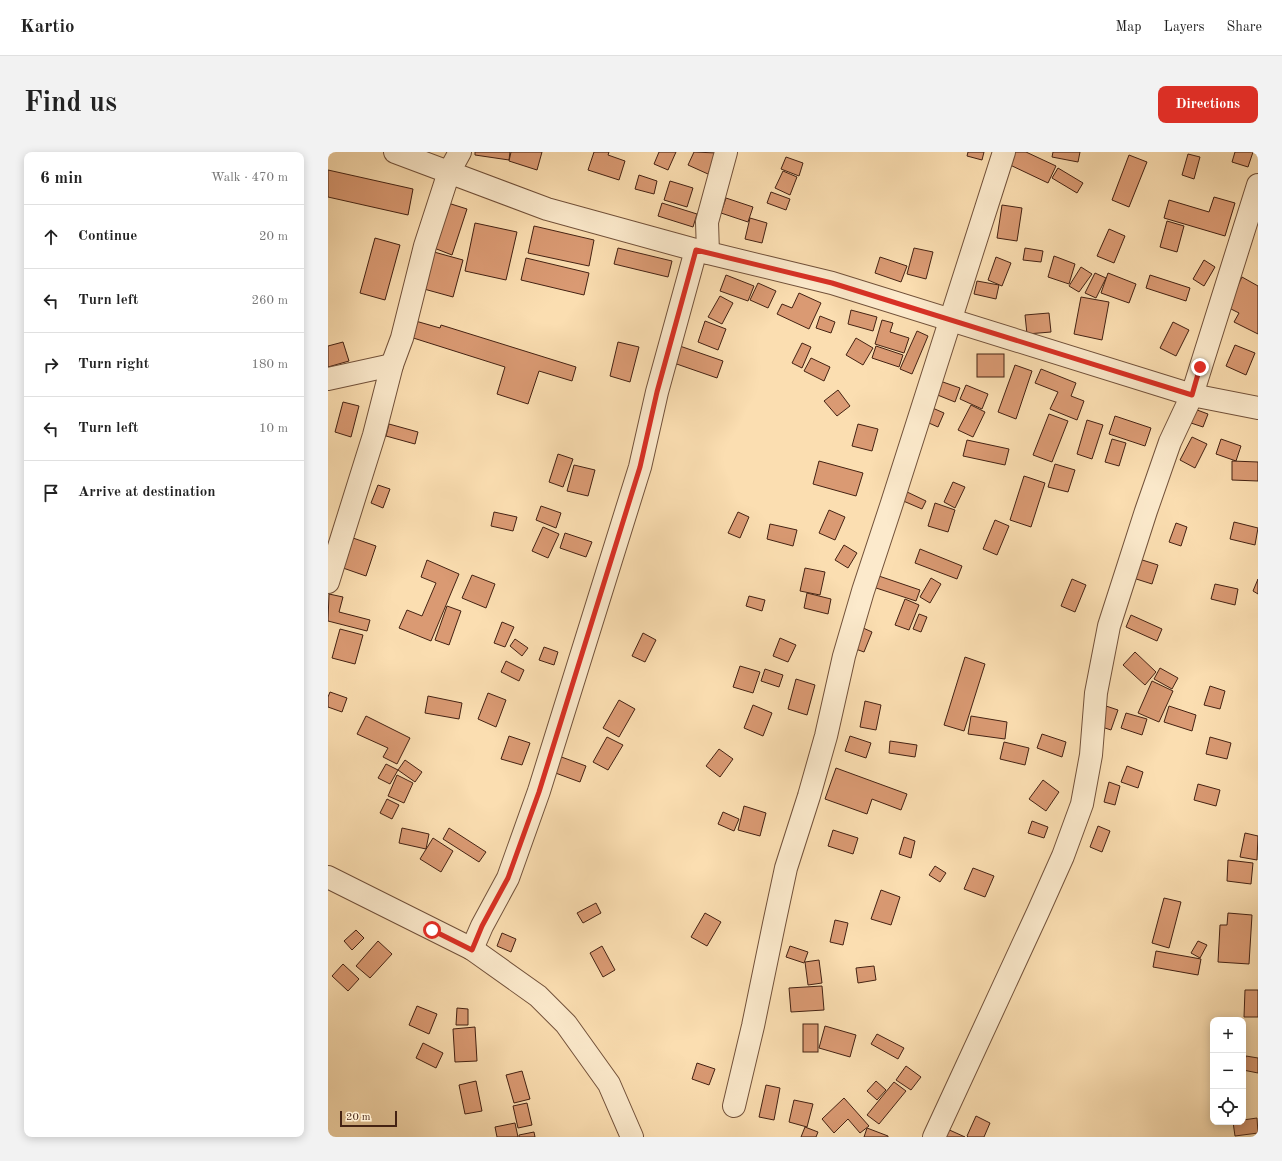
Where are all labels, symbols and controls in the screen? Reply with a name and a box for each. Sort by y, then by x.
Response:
text: Kartio [20,18,75,37]
text: Map [1116,20,1142,34]
text: Layers [1164,20,1205,34]
text: Share [1227,20,1262,34]
button: Directions [1158,86,1258,123]
text: Find us [24,90,117,118]
text: 6 min [40,170,83,187]
text: Walk · 470 m [211,171,288,184]
icon: ahead [40,226,62,248]
text: Continue [78,229,137,244]
text: 20 m [259,230,288,243]
icon: left [40,290,62,312]
text: Turn left [78,293,138,308]
text: 260 m [251,294,288,307]
icon: right [40,354,62,376]
text: Turn right [78,357,149,372]
text: 180 m [251,358,288,371]
route end [1191,358,1209,376]
icon: left [40,418,62,440]
text: Turn left [78,421,138,436]
text: 10 m [259,422,288,435]
icon: arrive [40,482,62,504]
text: Arrive at destination [78,485,216,500]
route start [423,921,441,939]
map controls [1210,1017,1246,1125]
button: + [1210,1017,1246,1053]
button: − [1210,1053,1246,1089]
button: locate [1210,1089,1246,1125]
scale bar [340,1109,397,1128]
text: 20 m [346,1112,371,1123]

